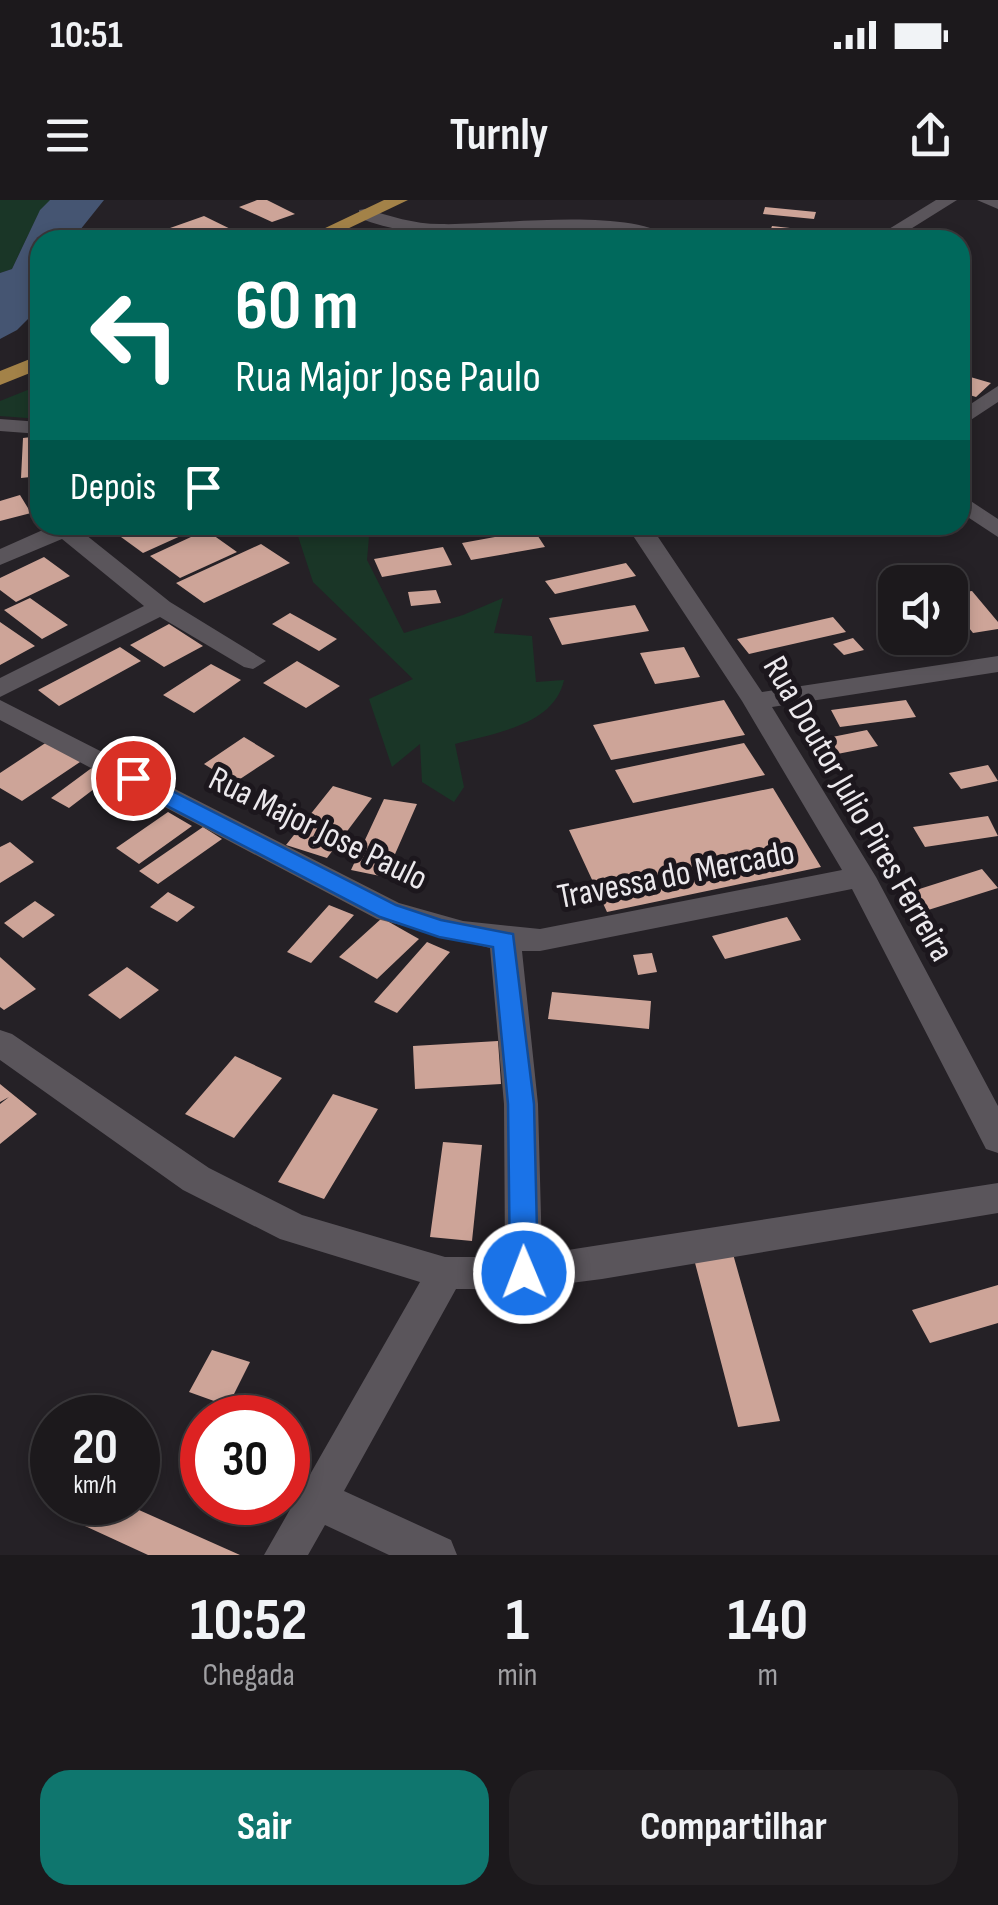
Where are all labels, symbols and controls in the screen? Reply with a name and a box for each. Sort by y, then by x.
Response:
text: 10:51 [50,13,123,58]
icon: menu [40,108,95,163]
text: Turnly [450,108,548,163]
icon: share [903,108,958,163]
text: 60 m [235,265,359,349]
icon: left [70,270,200,400]
text: Rua Major Jose Paulo [235,350,541,405]
icon: arrive [176,460,231,515]
text: Depois [70,465,156,510]
map controls [878,565,968,655]
button: sound [878,565,968,655]
street label: Rua Doutor Julio Pires Ferreira [753,649,963,969]
pin [91,736,176,821]
icon: arrive [106,751,161,806]
street label: Rua Major Jose Paulo [202,758,434,900]
street label: Travessa do Mercado [554,831,798,919]
position arrow [472,1221,576,1325]
speed limit sign: 30 [180,1395,310,1525]
text: 20 [72,1418,118,1478]
text: km/h [73,1470,117,1501]
text: 10:52 [190,1585,307,1657]
text: 1 [506,1585,529,1657]
text: 140 [728,1585,808,1657]
text: Chegada [202,1656,295,1695]
text: min [497,1656,538,1695]
text: m [757,1656,778,1695]
button: Sair [40,1770,489,1885]
button: Compartilhar [509,1770,958,1885]

